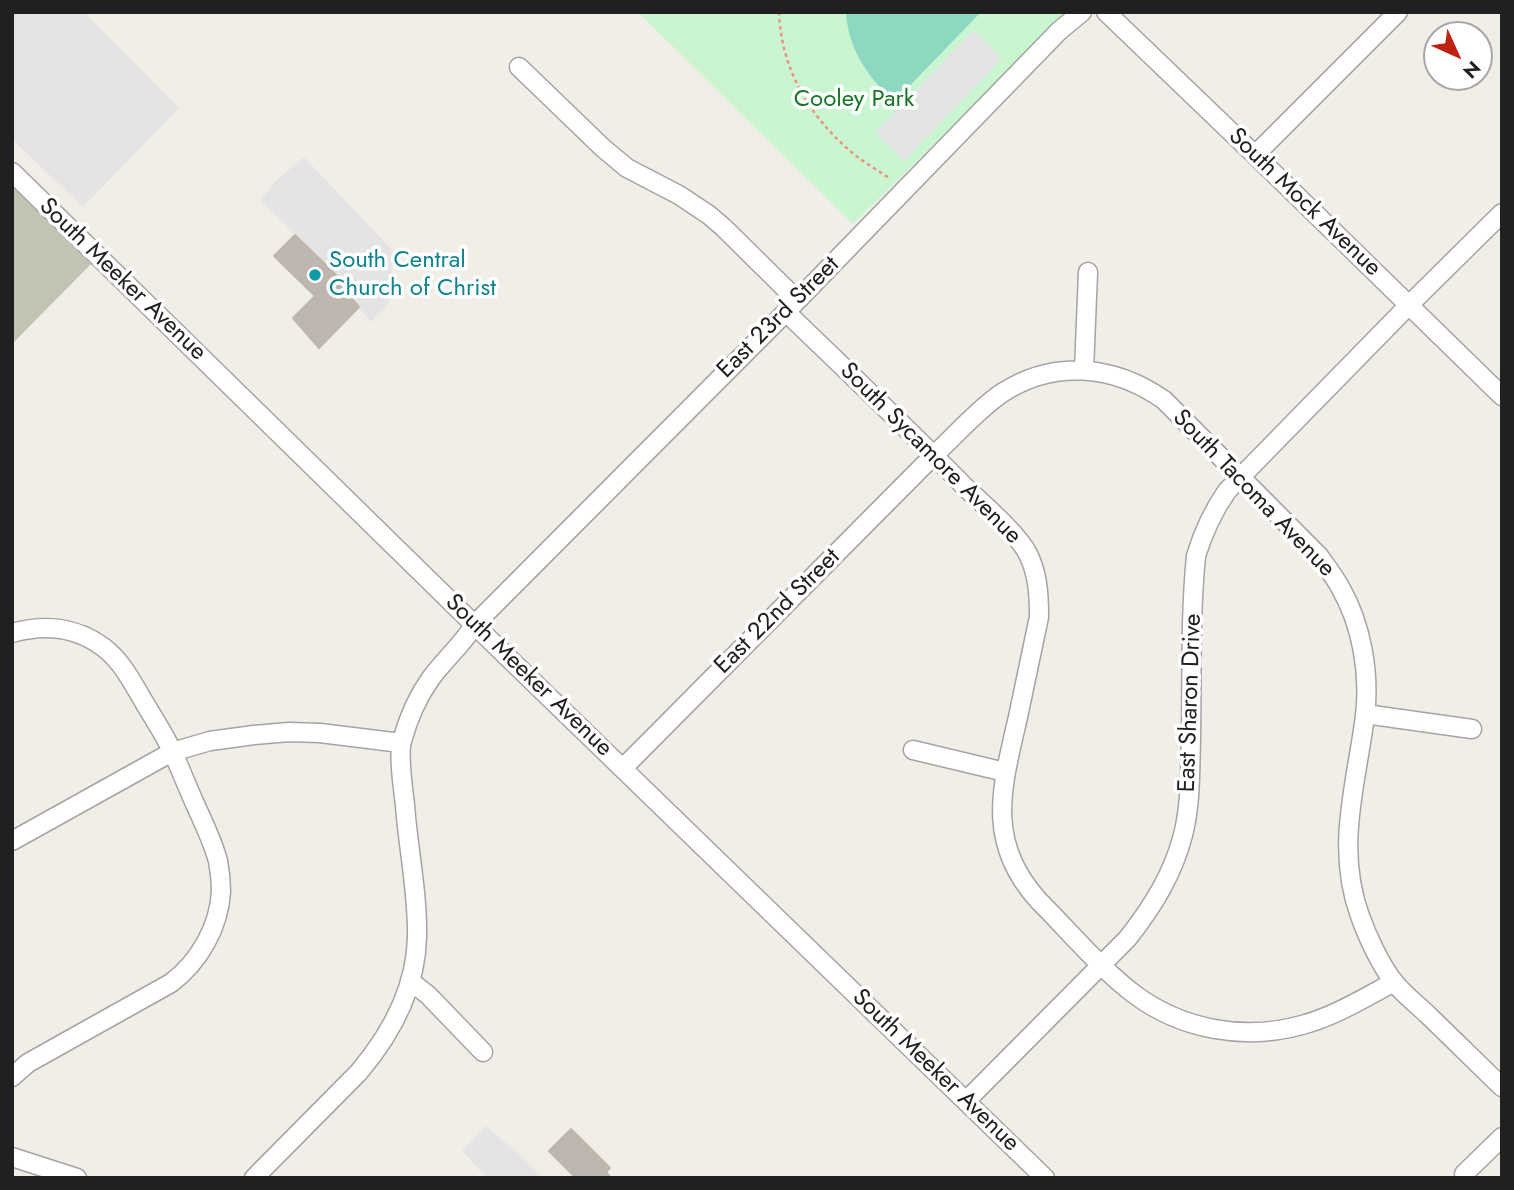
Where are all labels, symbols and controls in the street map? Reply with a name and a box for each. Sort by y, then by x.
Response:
north arrow [1423,21,1493,91]
text: N [1457,55,1487,85]
park label: Cooley Park [794,86,914,114]
street label: South Mock Avenue [1222,123,1386,283]
street label: South Meeker Avenue [32,193,212,367]
place label: South Central Church of Christ [329,247,496,303]
street label: East 23rd Street [712,251,846,385]
marker: South Central Church of Christ [307,267,323,283]
street label: South Sycamore Avenue [833,357,1027,551]
street label: South Tacoma Avenue [1166,404,1340,584]
street label: East 22nd Street [709,543,847,681]
street label: South Meeker Avenue [438,589,618,763]
street label: East Sharon Drive [1173,613,1209,793]
street label: South Meeker Avenue [845,984,1025,1158]

